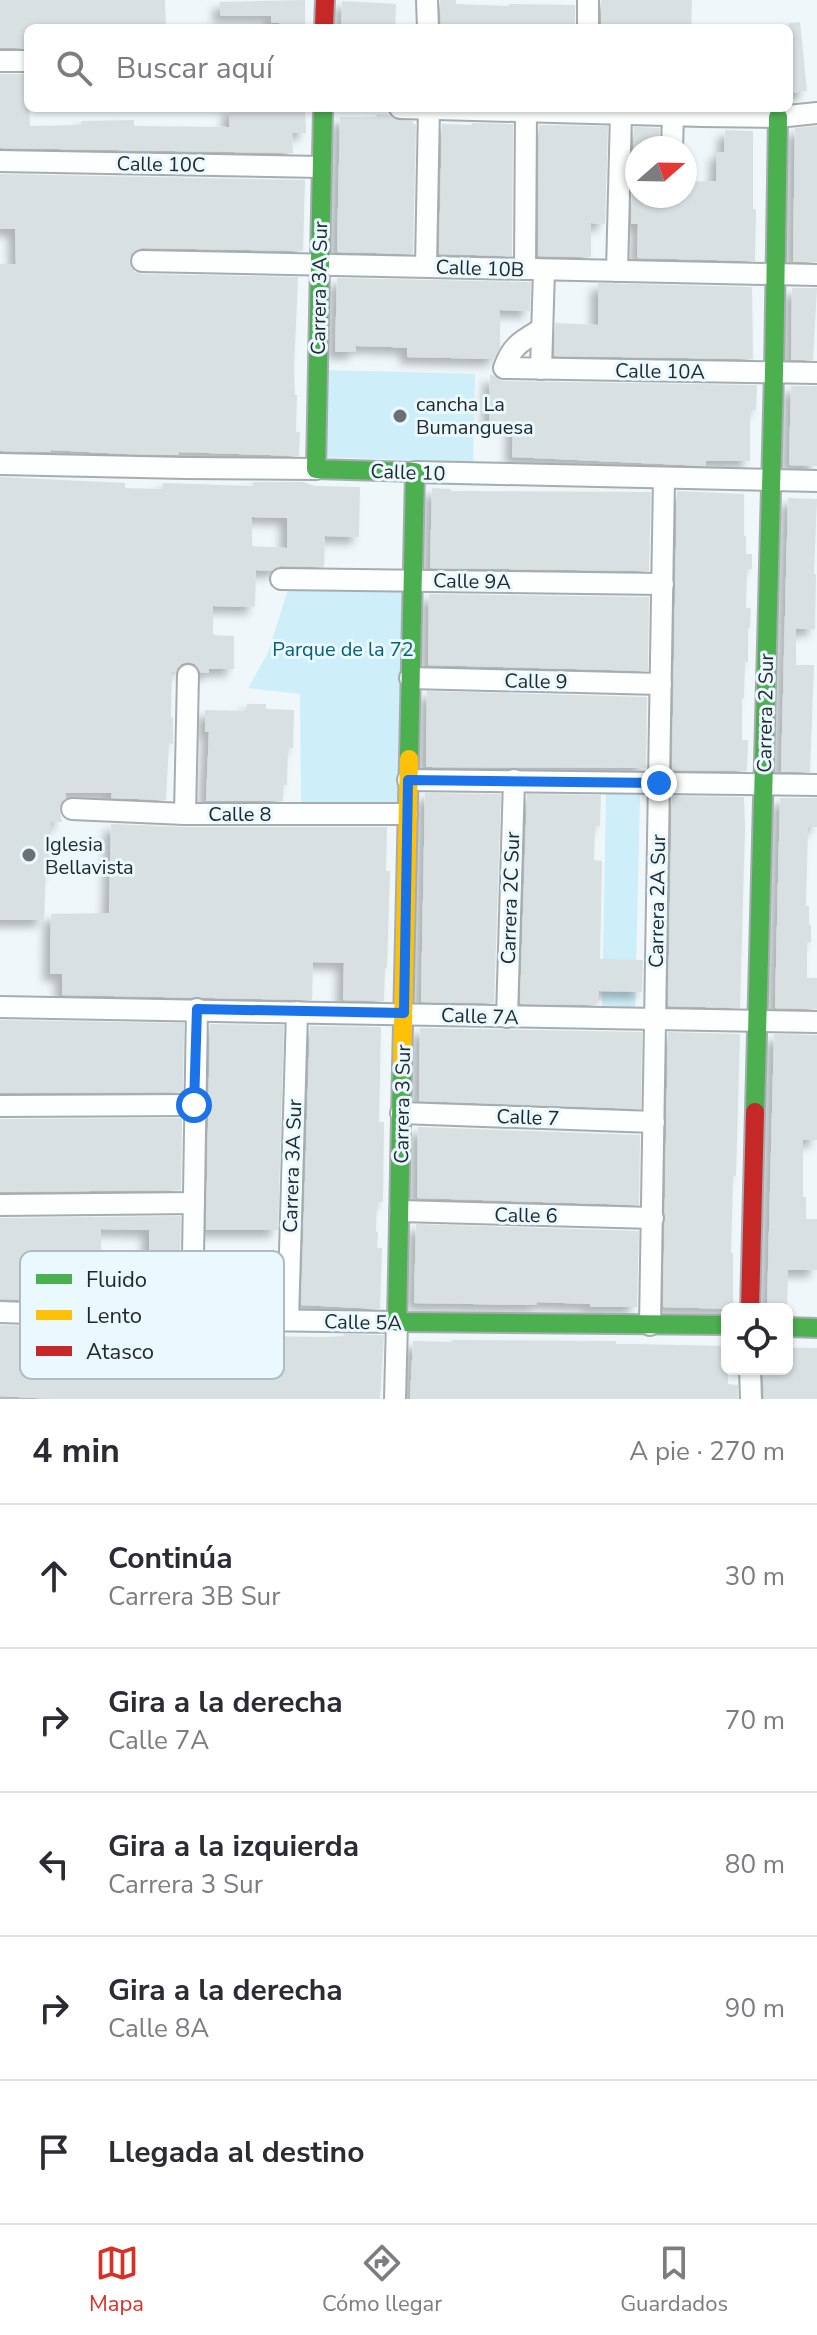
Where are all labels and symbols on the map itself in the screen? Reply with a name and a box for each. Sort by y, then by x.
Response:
north arrow [625,136,697,208]
street label: Calle 10C [116,150,206,179]
street label: Carrera 3A Sur [305,221,334,355]
street label: Calle 10B [435,253,525,284]
street label: Calle 10A [615,357,706,386]
place label: cancha La Bumanguesa [416,391,534,441]
marker: cancha La Bumanguesa [391,407,409,425]
street label: Calle 10 [370,458,446,487]
street label: Calle 9A [433,567,512,596]
park label: Parque de la 72 [272,636,414,663]
street label: Carrera 2 Sur [751,653,780,773]
street label: Calle 9 [504,667,568,696]
route end [641,765,677,801]
street label: Calle 8 [208,801,272,828]
place label: Iglesia Bellavista [45,831,134,881]
street label: Carrera 2C Sur [495,831,526,965]
street label: Carrera 2A Sur [643,834,672,968]
marker: Iglesia Bellavista [20,846,38,864]
street label: Calle 7A [441,1002,520,1031]
street label: Carrera 3 Sur [388,1044,417,1164]
route start [176,1087,212,1123]
street label: Carrera 3A Sur [277,1099,308,1233]
street label: Calle 7 [496,1103,560,1132]
street label: Calle 6 [494,1201,558,1230]
legend [20,1251,284,1379]
text: Fluido [86,1265,147,1295]
text: Lento [86,1301,142,1331]
street label: Calle 5A [324,1308,403,1337]
text: Atasco [86,1337,154,1367]

